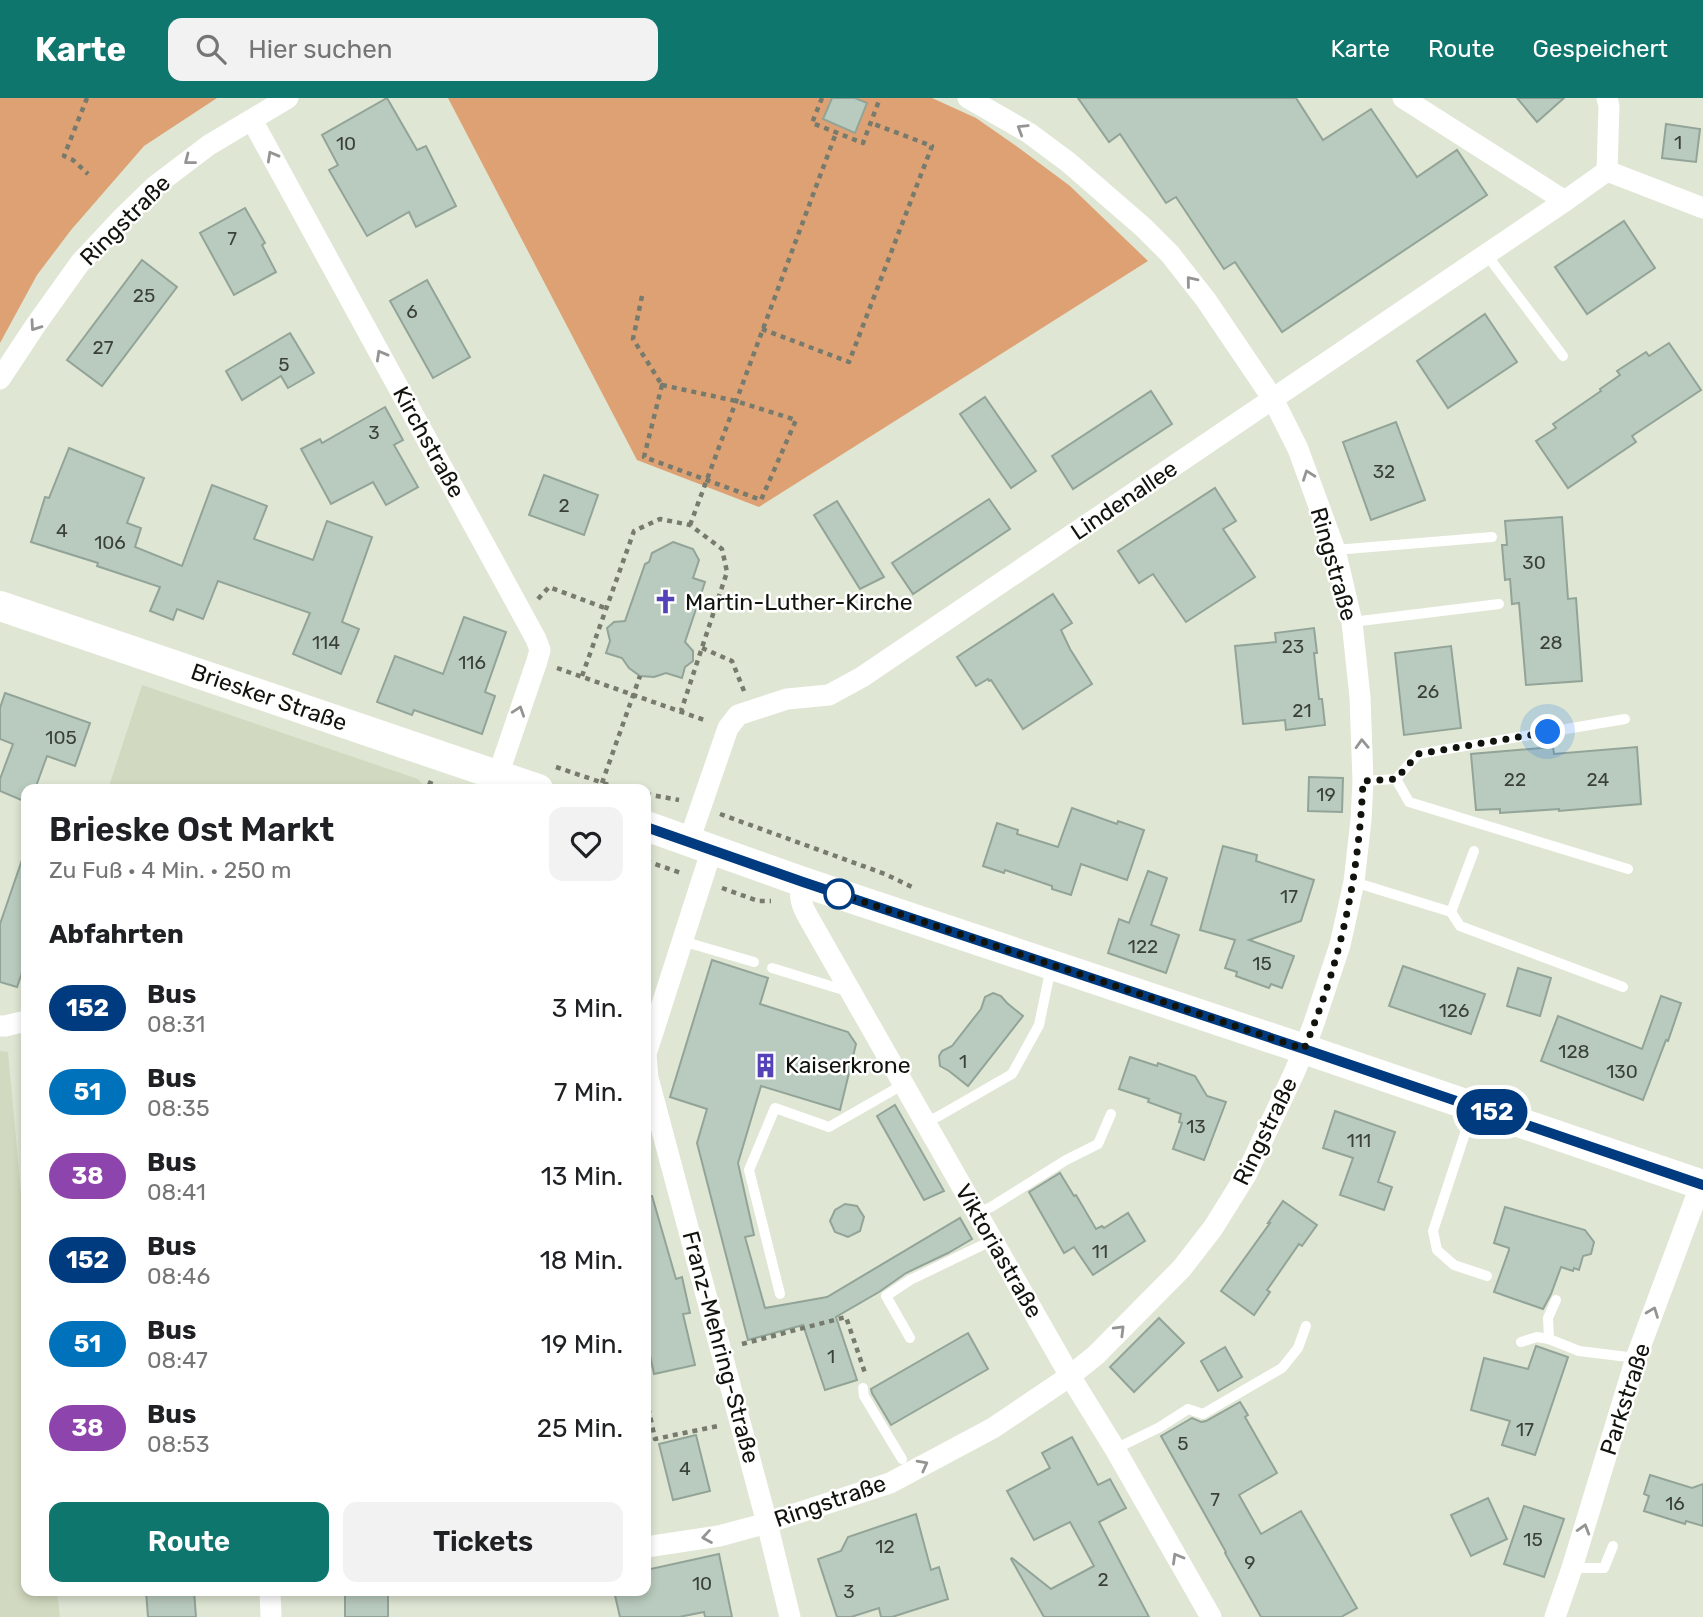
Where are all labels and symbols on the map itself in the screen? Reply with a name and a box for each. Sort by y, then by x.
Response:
one-way arrow [1017,125,1030,138]
house number: 1 [1674,131,1682,154]
house number: 10 [336,132,356,155]
one-way arrow [266,151,280,163]
one-way arrow [184,152,196,165]
street label: Ringstraße [74,169,176,271]
house number: 7 [227,227,237,250]
one-way arrow [1186,276,1199,288]
house number: 25 [133,284,155,307]
house number: 6 [406,300,418,323]
one-way arrow [31,318,43,331]
house number: 27 [93,336,114,359]
one-way arrow [376,350,389,363]
house number: 5 [278,353,290,376]
street label: Kirchstraße [387,381,471,503]
house number: 3 [368,421,380,444]
street label: Lindenallee [1065,454,1183,546]
house number: 32 [1373,460,1395,483]
one-way arrow [1302,469,1316,481]
house number: 2 [558,494,570,517]
street label: Ringstraße [1304,504,1364,624]
house number: 4 [56,519,68,542]
house number: 106 [94,531,126,554]
house number: 30 [1522,551,1546,574]
church icon: Martin-Luther-Kirche [651,588,679,616]
place label: Martin-Luther-Kirche [685,588,913,616]
house number: 114 [312,631,340,654]
house number: 28 [1539,631,1563,654]
house number: 23 [1282,635,1304,658]
house number: 116 [458,651,486,674]
street label: Briesker Straße [187,657,351,737]
house number: 26 [1417,680,1439,703]
house number: 21 [1292,699,1312,722]
one-way arrow [511,705,525,717]
your location [1530,714,1565,749]
house number: 105 [45,726,77,749]
one-way arrow [1355,738,1370,749]
house number: 22 [1504,768,1526,791]
house number: 24 [1587,768,1610,791]
house number: 19 [1316,783,1336,806]
unlabelled marker [824,879,854,909]
house number: 17 [1280,885,1298,908]
house number: 122 [1128,935,1158,958]
house number: 15 [1252,952,1272,975]
house number: 126 [1439,999,1469,1022]
house number: 128 [1558,1040,1590,1063]
house number: 1 [959,1050,967,1073]
building icon: Kaiserkrone [751,1051,779,1079]
place label: Kaiserkrone [785,1051,911,1079]
house number: 130 [1606,1060,1638,1083]
street label: Ringstraße [1227,1072,1303,1190]
line badge: 152 [1452,1089,1532,1135]
house number: 13 [1186,1115,1206,1138]
house number: 111 [1347,1129,1371,1152]
street label: Viktoriastraße [949,1179,1049,1323]
street label: Franz-Mehring-Straße [677,1228,765,1466]
house number: 11 [1092,1240,1108,1263]
one-way arrow [1645,1307,1659,1319]
one-way arrow [1112,1325,1125,1338]
street label: Parkstraße [1594,1340,1656,1458]
house number: 1 [827,1345,835,1368]
house number: 17 [1516,1418,1534,1441]
house number: 5 [1177,1432,1189,1455]
house number: 4 [679,1457,691,1480]
one-way arrow [916,1460,928,1473]
street label: Ringstraße [770,1469,890,1533]
house number: 7 [1210,1488,1220,1511]
house number: 16 [1665,1492,1685,1515]
one-way arrow [1576,1523,1591,1535]
house number: 15 [1523,1528,1543,1551]
one-way arrow [701,1529,713,1544]
house number: 12 [875,1535,895,1558]
house number: 9 [1244,1551,1256,1574]
one-way arrow [1172,1552,1185,1565]
house number: 2 [1097,1568,1109,1591]
house number: 10 [692,1572,712,1595]
house number: 3 [843,1580,855,1603]

